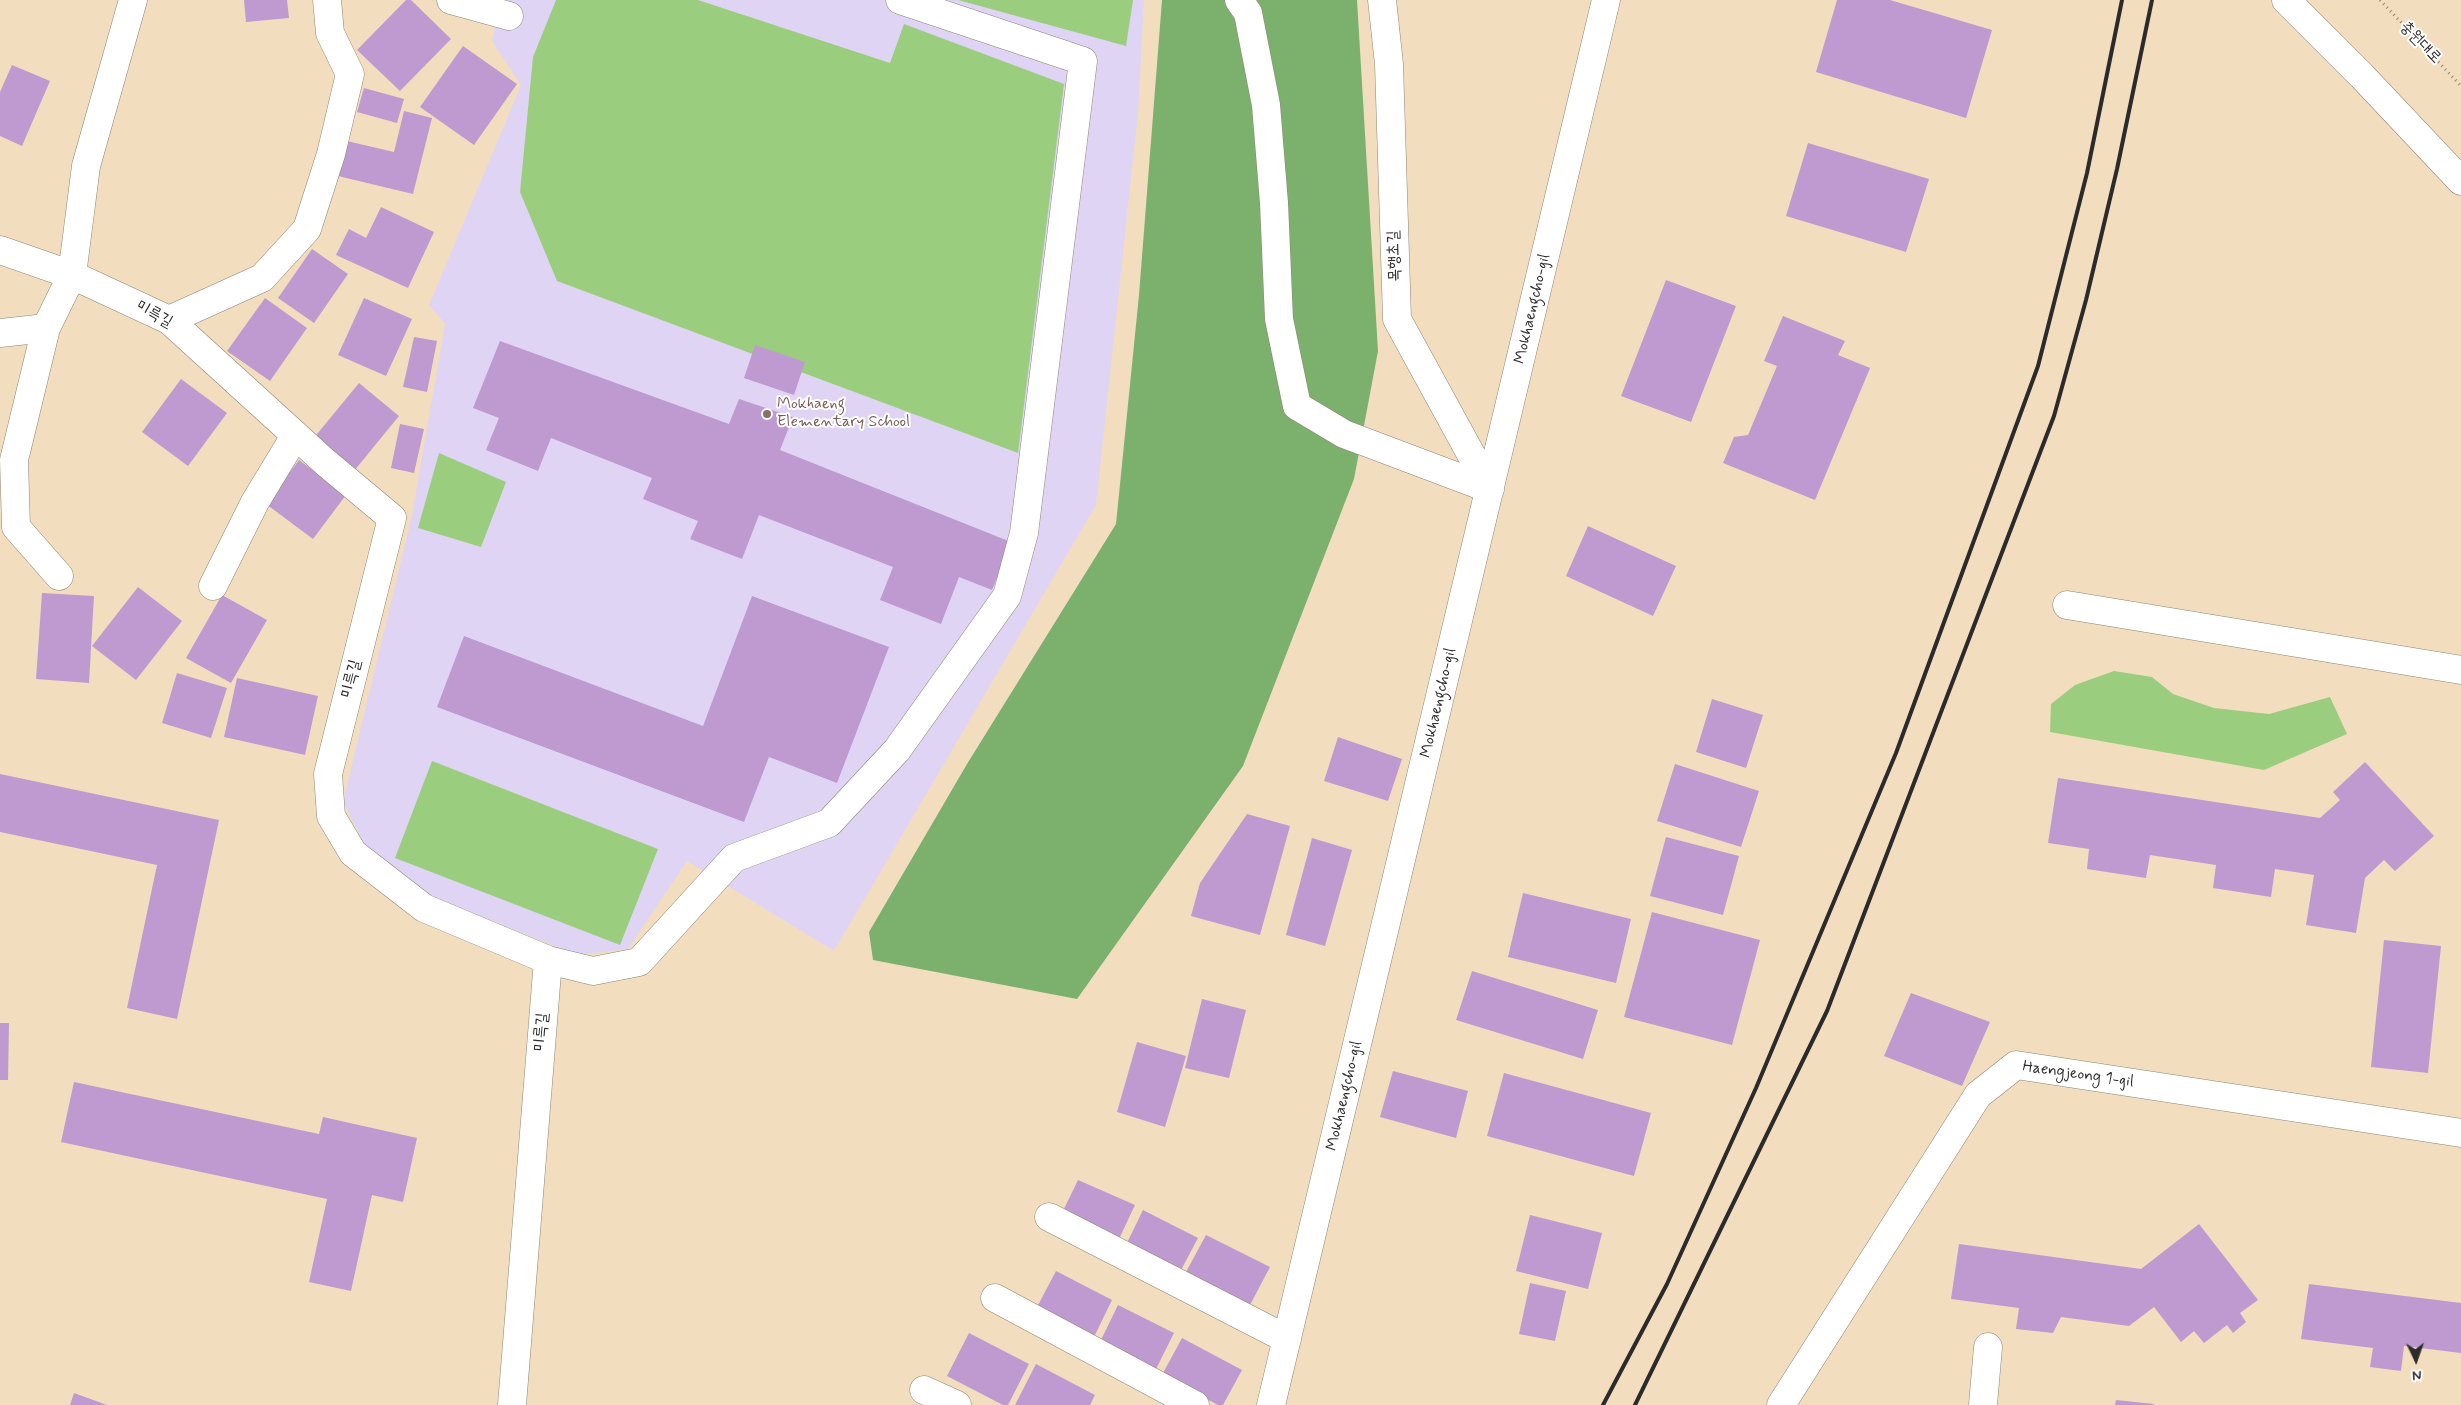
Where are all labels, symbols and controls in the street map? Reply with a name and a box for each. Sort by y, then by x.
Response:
street label: 충원대로 [2395,18,2445,68]
street label: 목행초길 [1385,230,1405,282]
street label: Mokhaengcho-gil [1511,252,1555,366]
street label: 미륵길 [132,297,176,333]
place label: Mokhaeng Elementary School [777,395,910,433]
marker: Mokhaeng Elementary School [761,408,773,420]
street label: Mokhaengcho-gil [1417,646,1461,760]
street label: 미륵길 [338,658,366,700]
street label: 미륵길 [531,1012,553,1052]
street label: Mokhaengcho-gil [1323,1039,1367,1153]
street label: Haengjeong 1-gil [2021,1058,2135,1092]
north arrow [2391,1335,2441,1385]
text: N [2412,1366,2422,1384]

